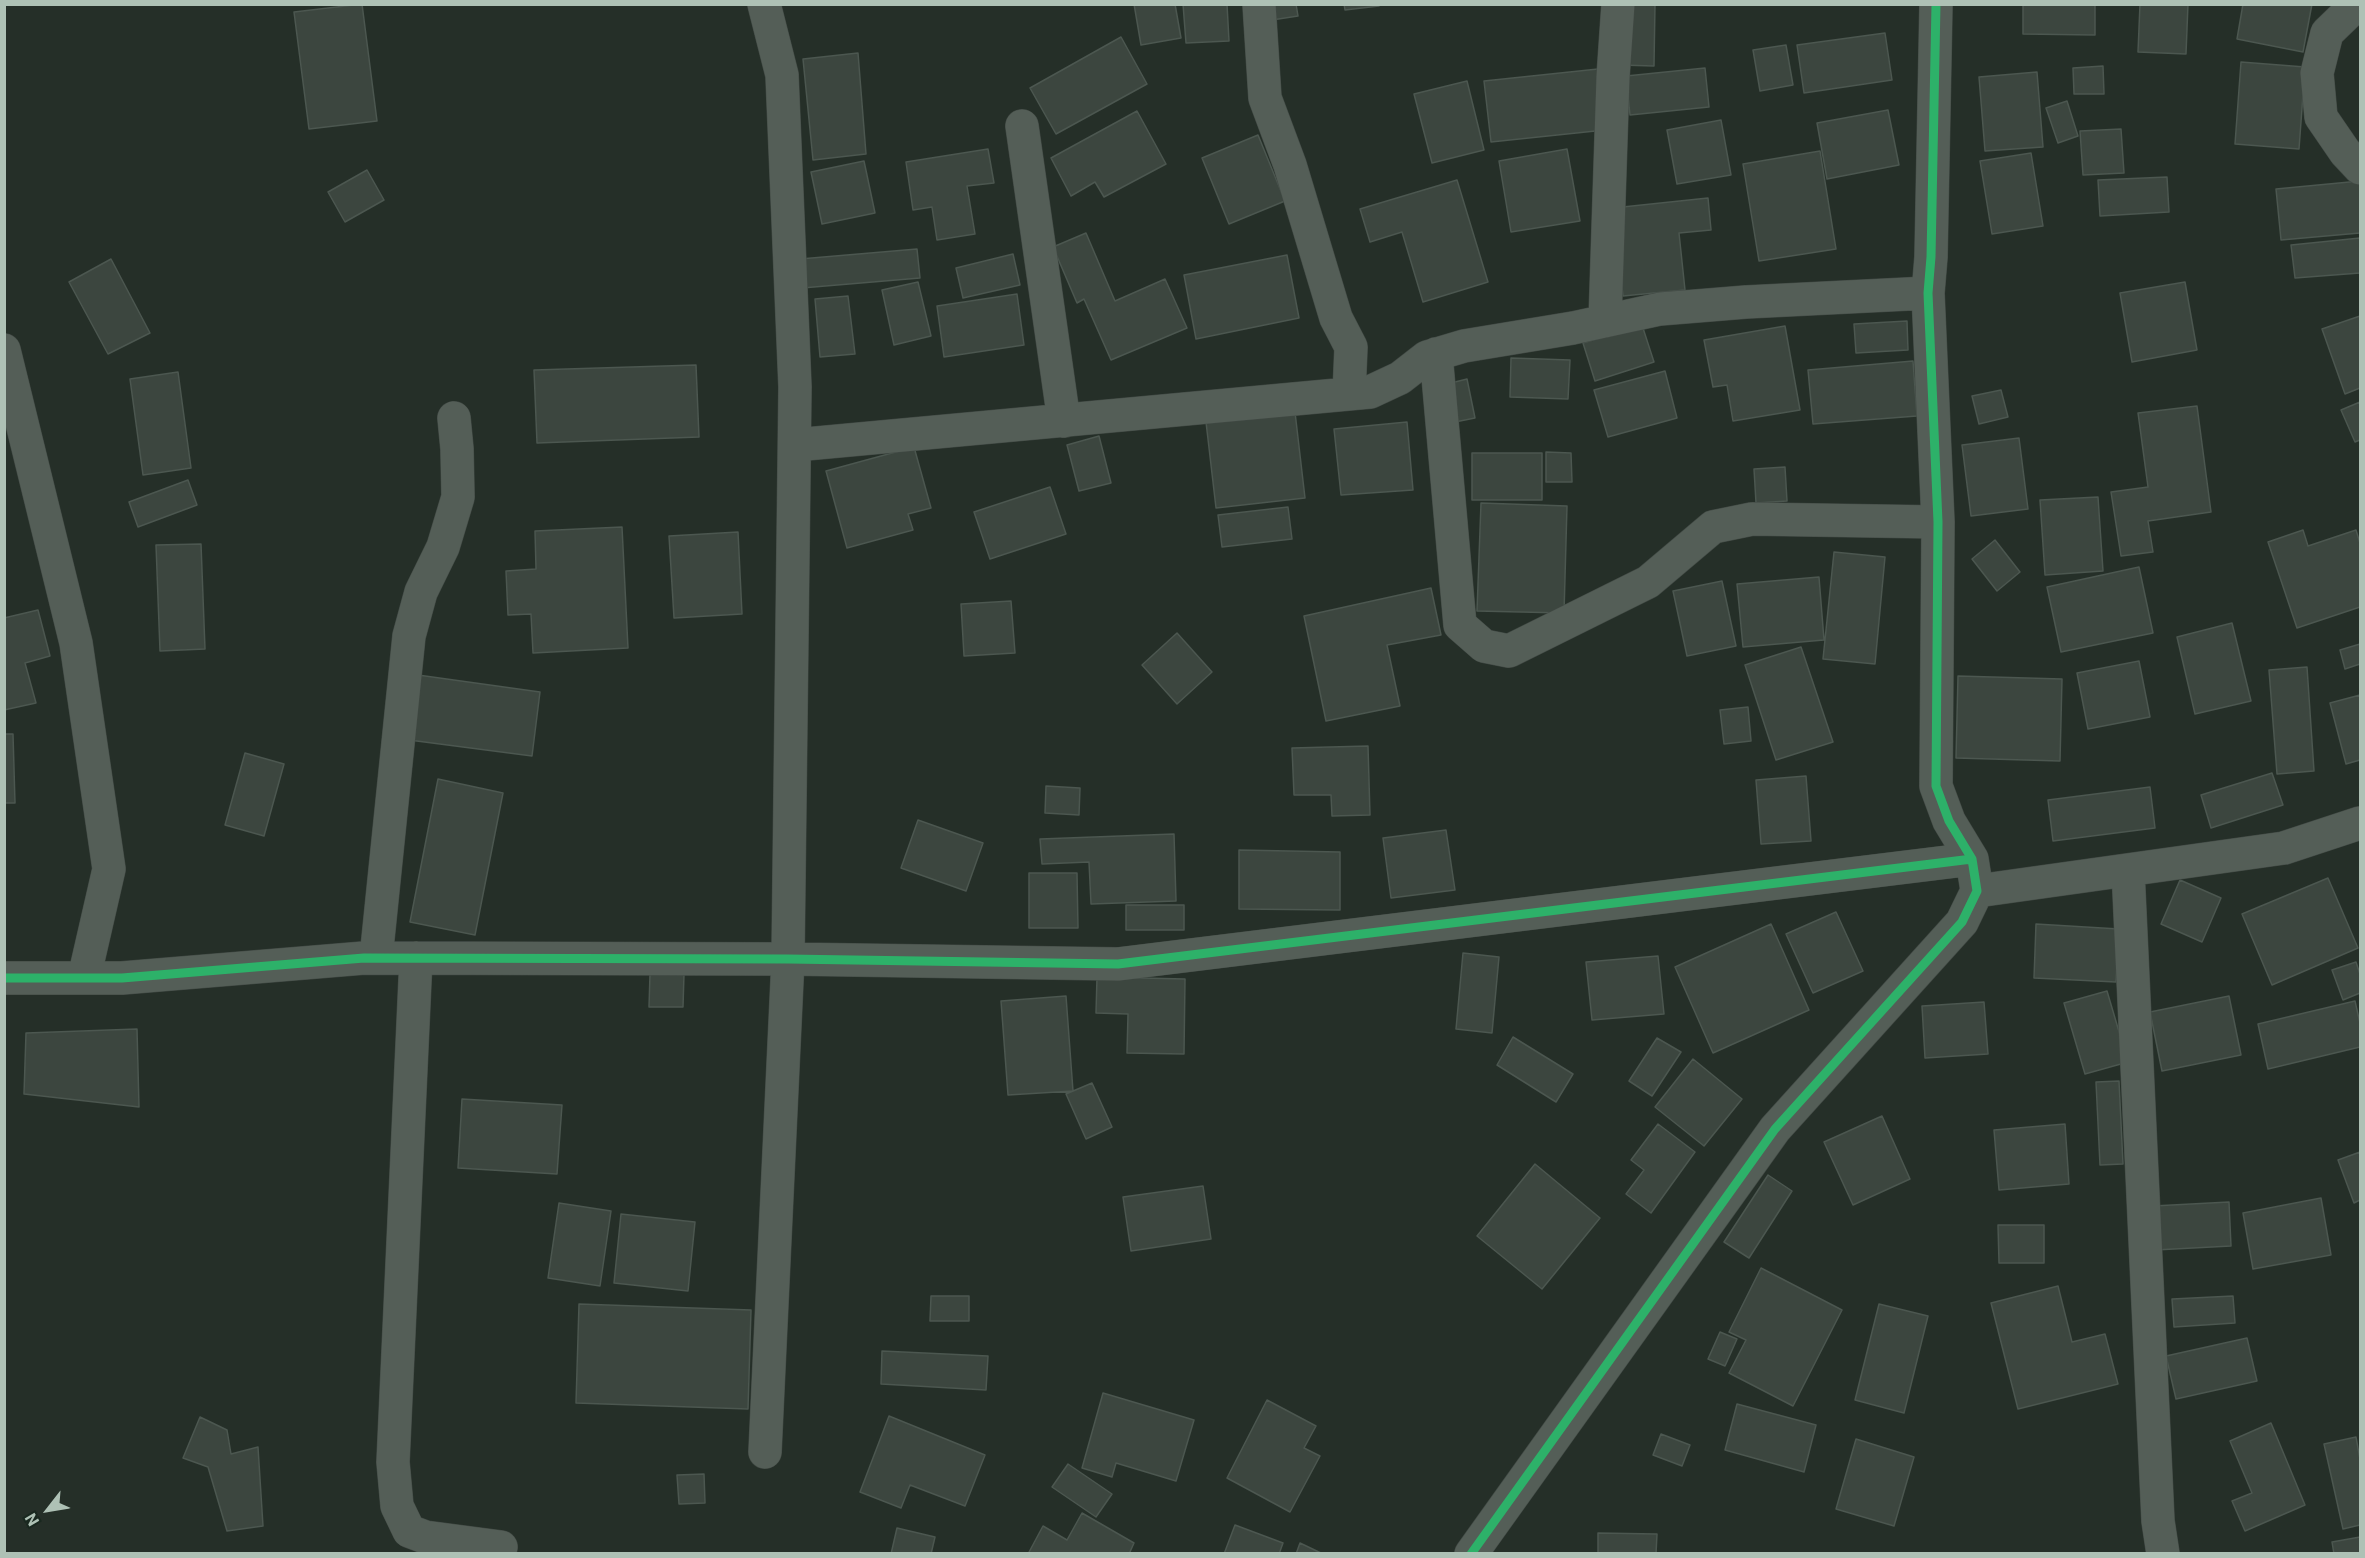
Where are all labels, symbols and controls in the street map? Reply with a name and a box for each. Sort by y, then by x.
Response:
north arrow [18,1480,78,1540]
text: N [21,1510,43,1529]

